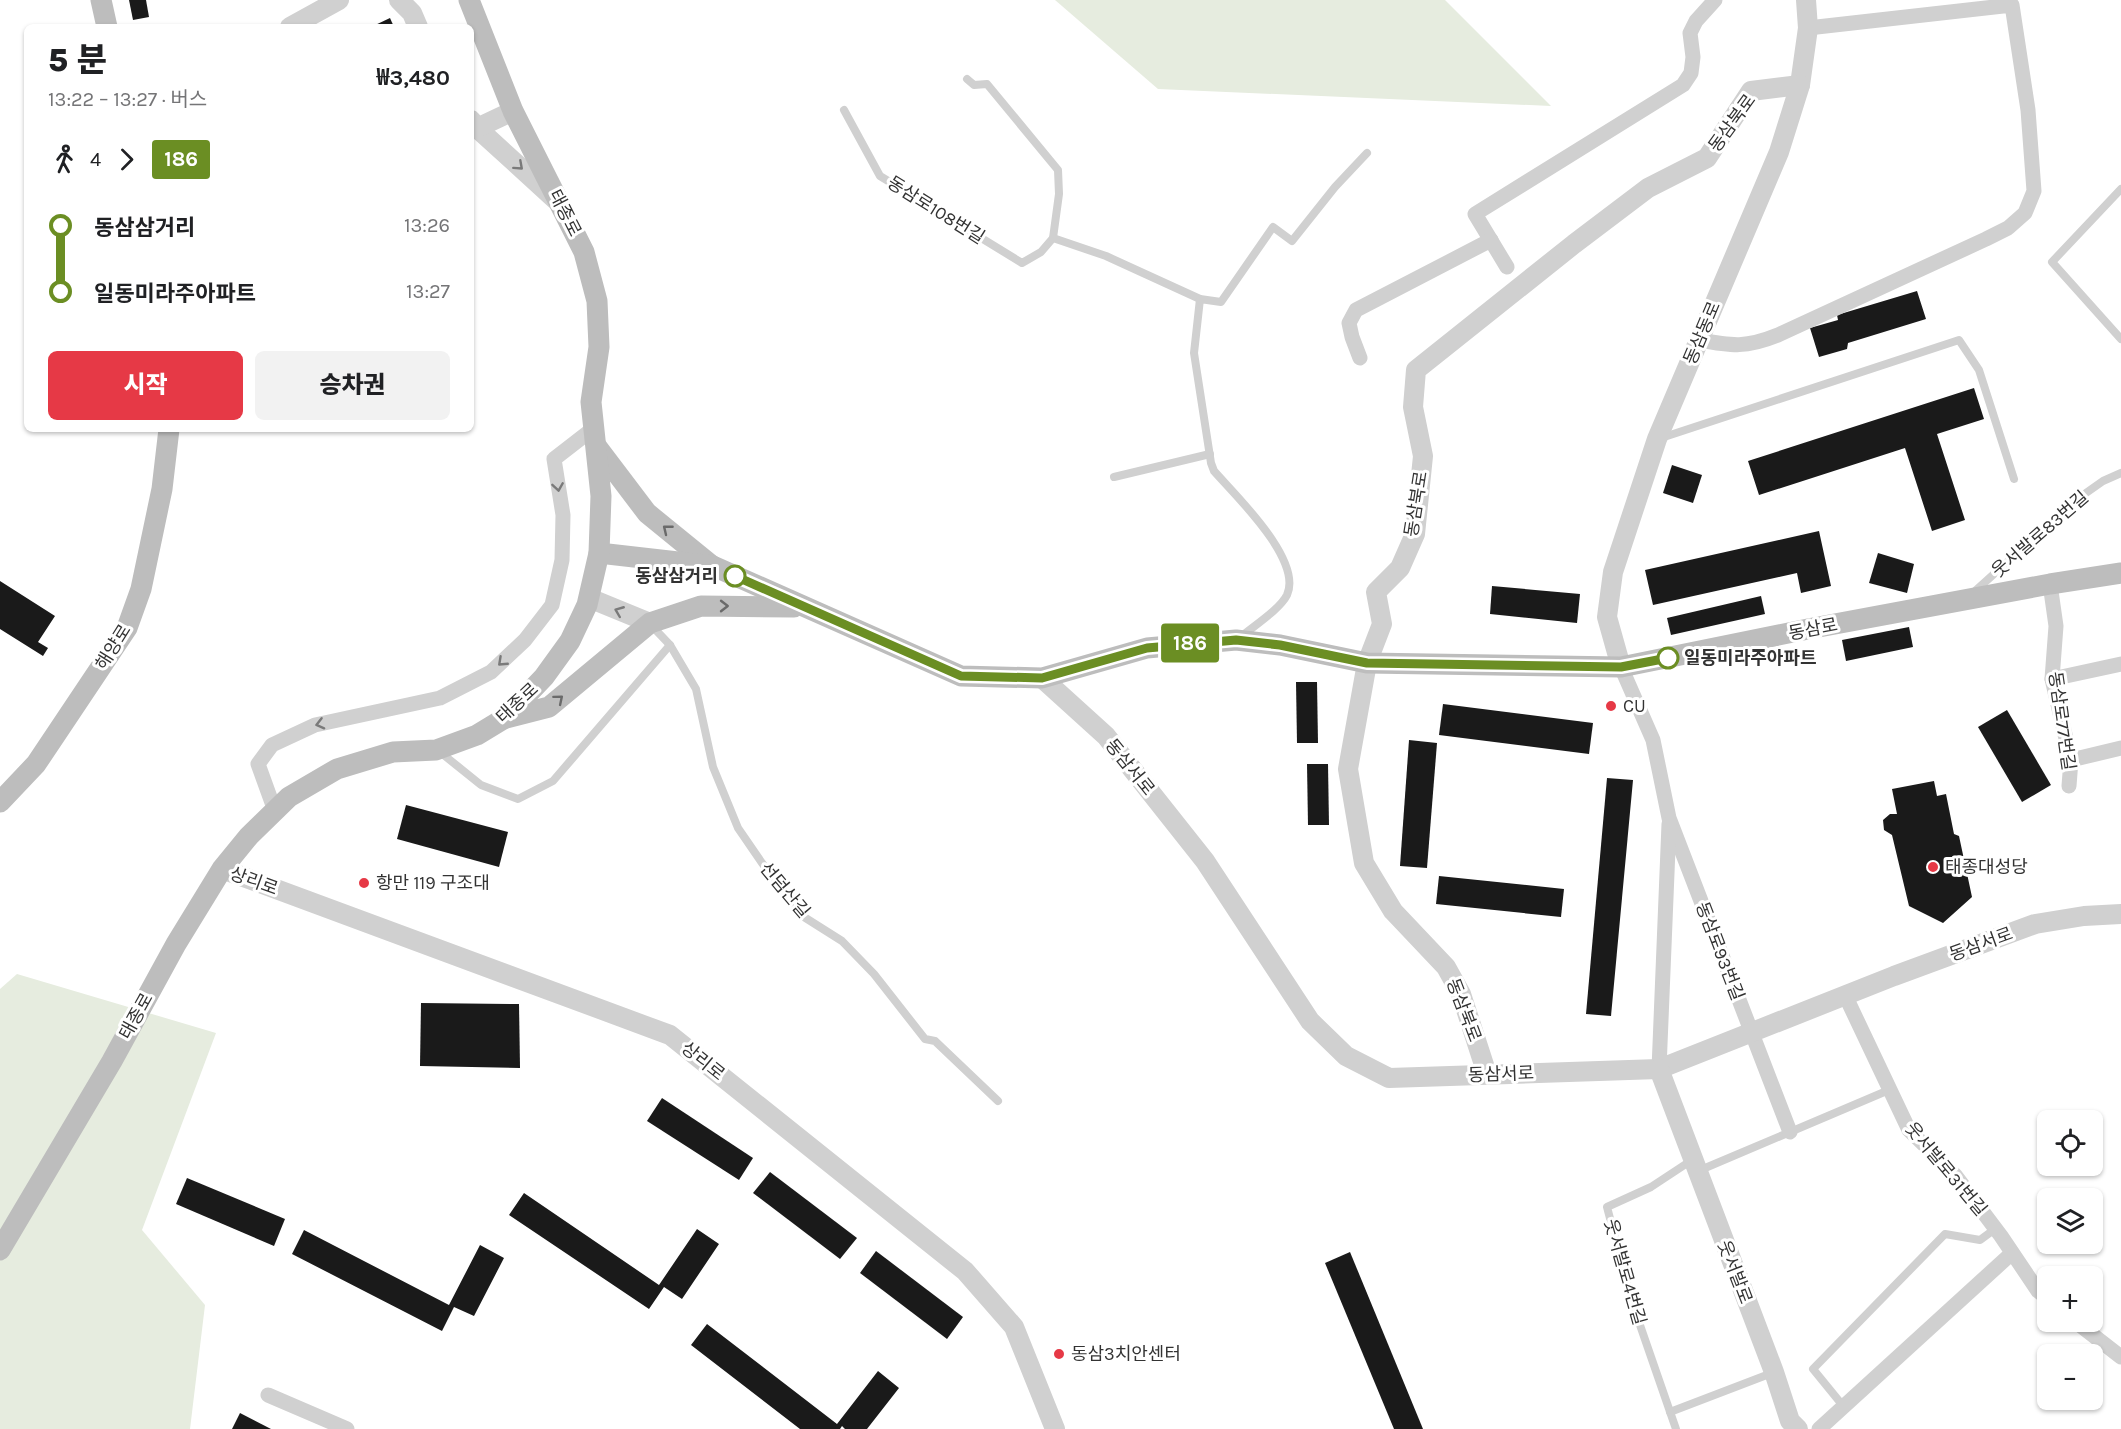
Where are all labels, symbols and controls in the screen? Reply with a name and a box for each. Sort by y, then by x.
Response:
text: 5 분 [48,41,107,79]
text: ₩3,480 [377,65,450,91]
text: 13:22 – 13:27 · 버스 [48,88,207,111]
street label: 동삼북로 [1704,90,1760,156]
icon: walk [48,143,81,176]
icon: forward [110,143,143,176]
text: 186 [164,147,198,171]
text: 4 [90,148,101,171]
one-way arrow [512,159,522,170]
street label: 동삼로108번길 [883,171,989,249]
street label: 태종로 [544,186,586,240]
text: 13:26 [404,214,450,237]
text: 동삼삼거리 [94,215,195,241]
text: 13:27 [406,280,450,303]
text: 일동미라주아파트 [94,281,256,307]
street label: 동삼동로 [1679,298,1725,368]
button: 시작 [48,351,243,420]
button: 승차권 [255,351,450,420]
street label: 동삼북로 [1400,470,1432,538]
one-way arrow [552,483,564,492]
street label: 웃서발로83번길 [1987,486,2093,582]
one-way arrow [663,526,674,537]
place label: 동삼삼거리 [635,565,718,587]
marker: 동삼삼거리 [724,565,746,587]
one-way arrow [719,600,728,612]
one-way arrow [615,606,626,618]
street label: 동삼로 [1787,613,1839,645]
street label: 해양로 [91,620,135,674]
line badge: 186 [1156,624,1224,662]
text: 186 [1173,631,1207,655]
marker: 일동미라주아파트 [1657,647,1679,669]
place label: 일동미라주아파트 [1684,647,1816,669]
one-way arrow [499,655,509,666]
street label: 동삼로77번길 [2044,670,2080,772]
street label: 태종로 [491,678,543,728]
one-way arrow [552,695,563,706]
place label: CU [1623,695,1646,717]
marker: CU [1604,699,1618,713]
one-way arrow [315,717,325,730]
street label: 동삼서로 [1101,734,1159,800]
place label: 태종대성당 [1945,856,2028,878]
street label: 선덤산길 [755,858,815,922]
marker: 태종대성당 [1926,860,1940,874]
street label: 상리로 [227,862,281,900]
place label: 항만 119 구조대 [376,872,490,894]
marker: 항만 119 구조대 [357,876,371,890]
street label: 동삼로93번길 [1691,899,1749,1003]
street label: 동삼서로 [1946,922,2016,966]
street label: 동삼북로 [1442,975,1486,1045]
street label: 태종로 [114,989,158,1043]
street label: 상리로 [677,1037,729,1085]
street label: 동삼서로 [1468,1062,1534,1086]
map controls [2037,1110,2103,1410]
button: locate [2037,1110,2103,1176]
street label: 웃서발로31번길 [1900,1118,1992,1220]
button: layers [2037,1188,2103,1254]
street label: 웃서발로4번길 [1599,1216,1651,1328]
street label: 웃서발로 [1713,1237,1757,1307]
button: + [2037,1266,2103,1332]
place label: 동삼3치안센터 [1071,1343,1181,1365]
button: − [2037,1344,2103,1410]
marker: 동삼3치안센터 [1052,1347,1066,1361]

